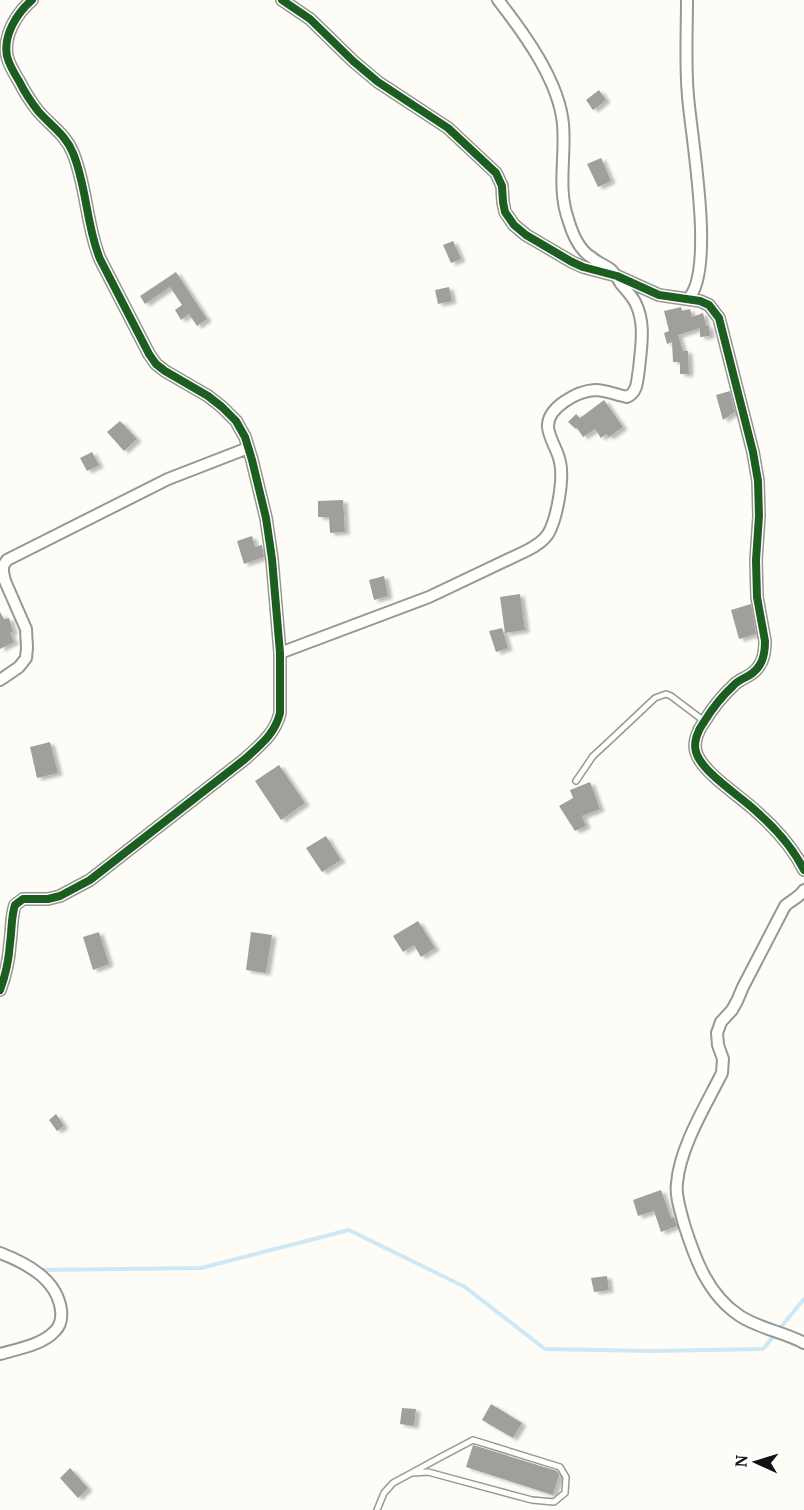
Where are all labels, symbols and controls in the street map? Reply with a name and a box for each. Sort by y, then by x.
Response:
north arrow [726,1432,786,1492]
text: N [730,1454,752,1468]

